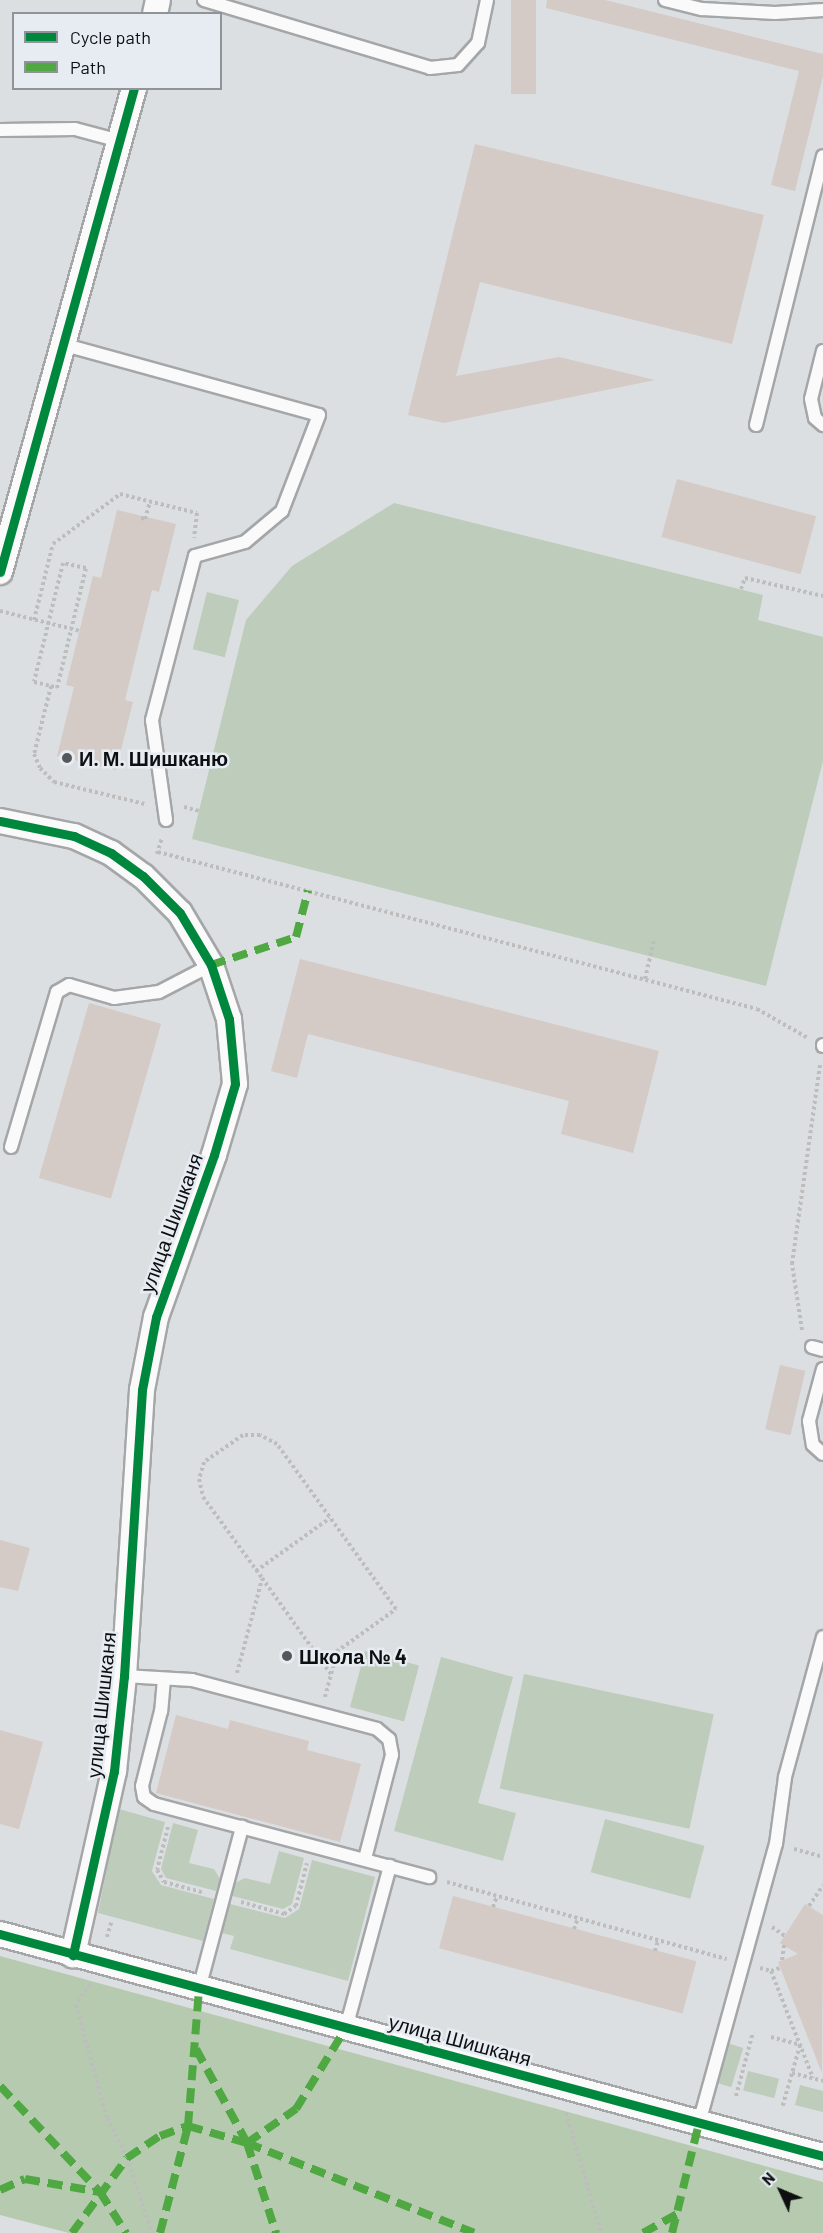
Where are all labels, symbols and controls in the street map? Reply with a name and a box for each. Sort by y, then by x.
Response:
legend [12,12,222,90]
text: Cycle path [70,26,151,48]
text: Path [70,56,106,78]
place label: И. М. Шишканю [79,746,228,770]
marker: И. М. Шишканю [60,751,74,765]
street label: улица Шишканя [135,1150,207,1296]
street label: улица Шишканя [81,1631,121,1779]
place label: Школа № 4 [299,1644,407,1668]
marker: Школа № 4 [280,1649,294,1663]
street label: улица Шишканя [386,2009,534,2071]
north arrow [751,2161,811,2221]
text: N [757,2168,778,2189]

